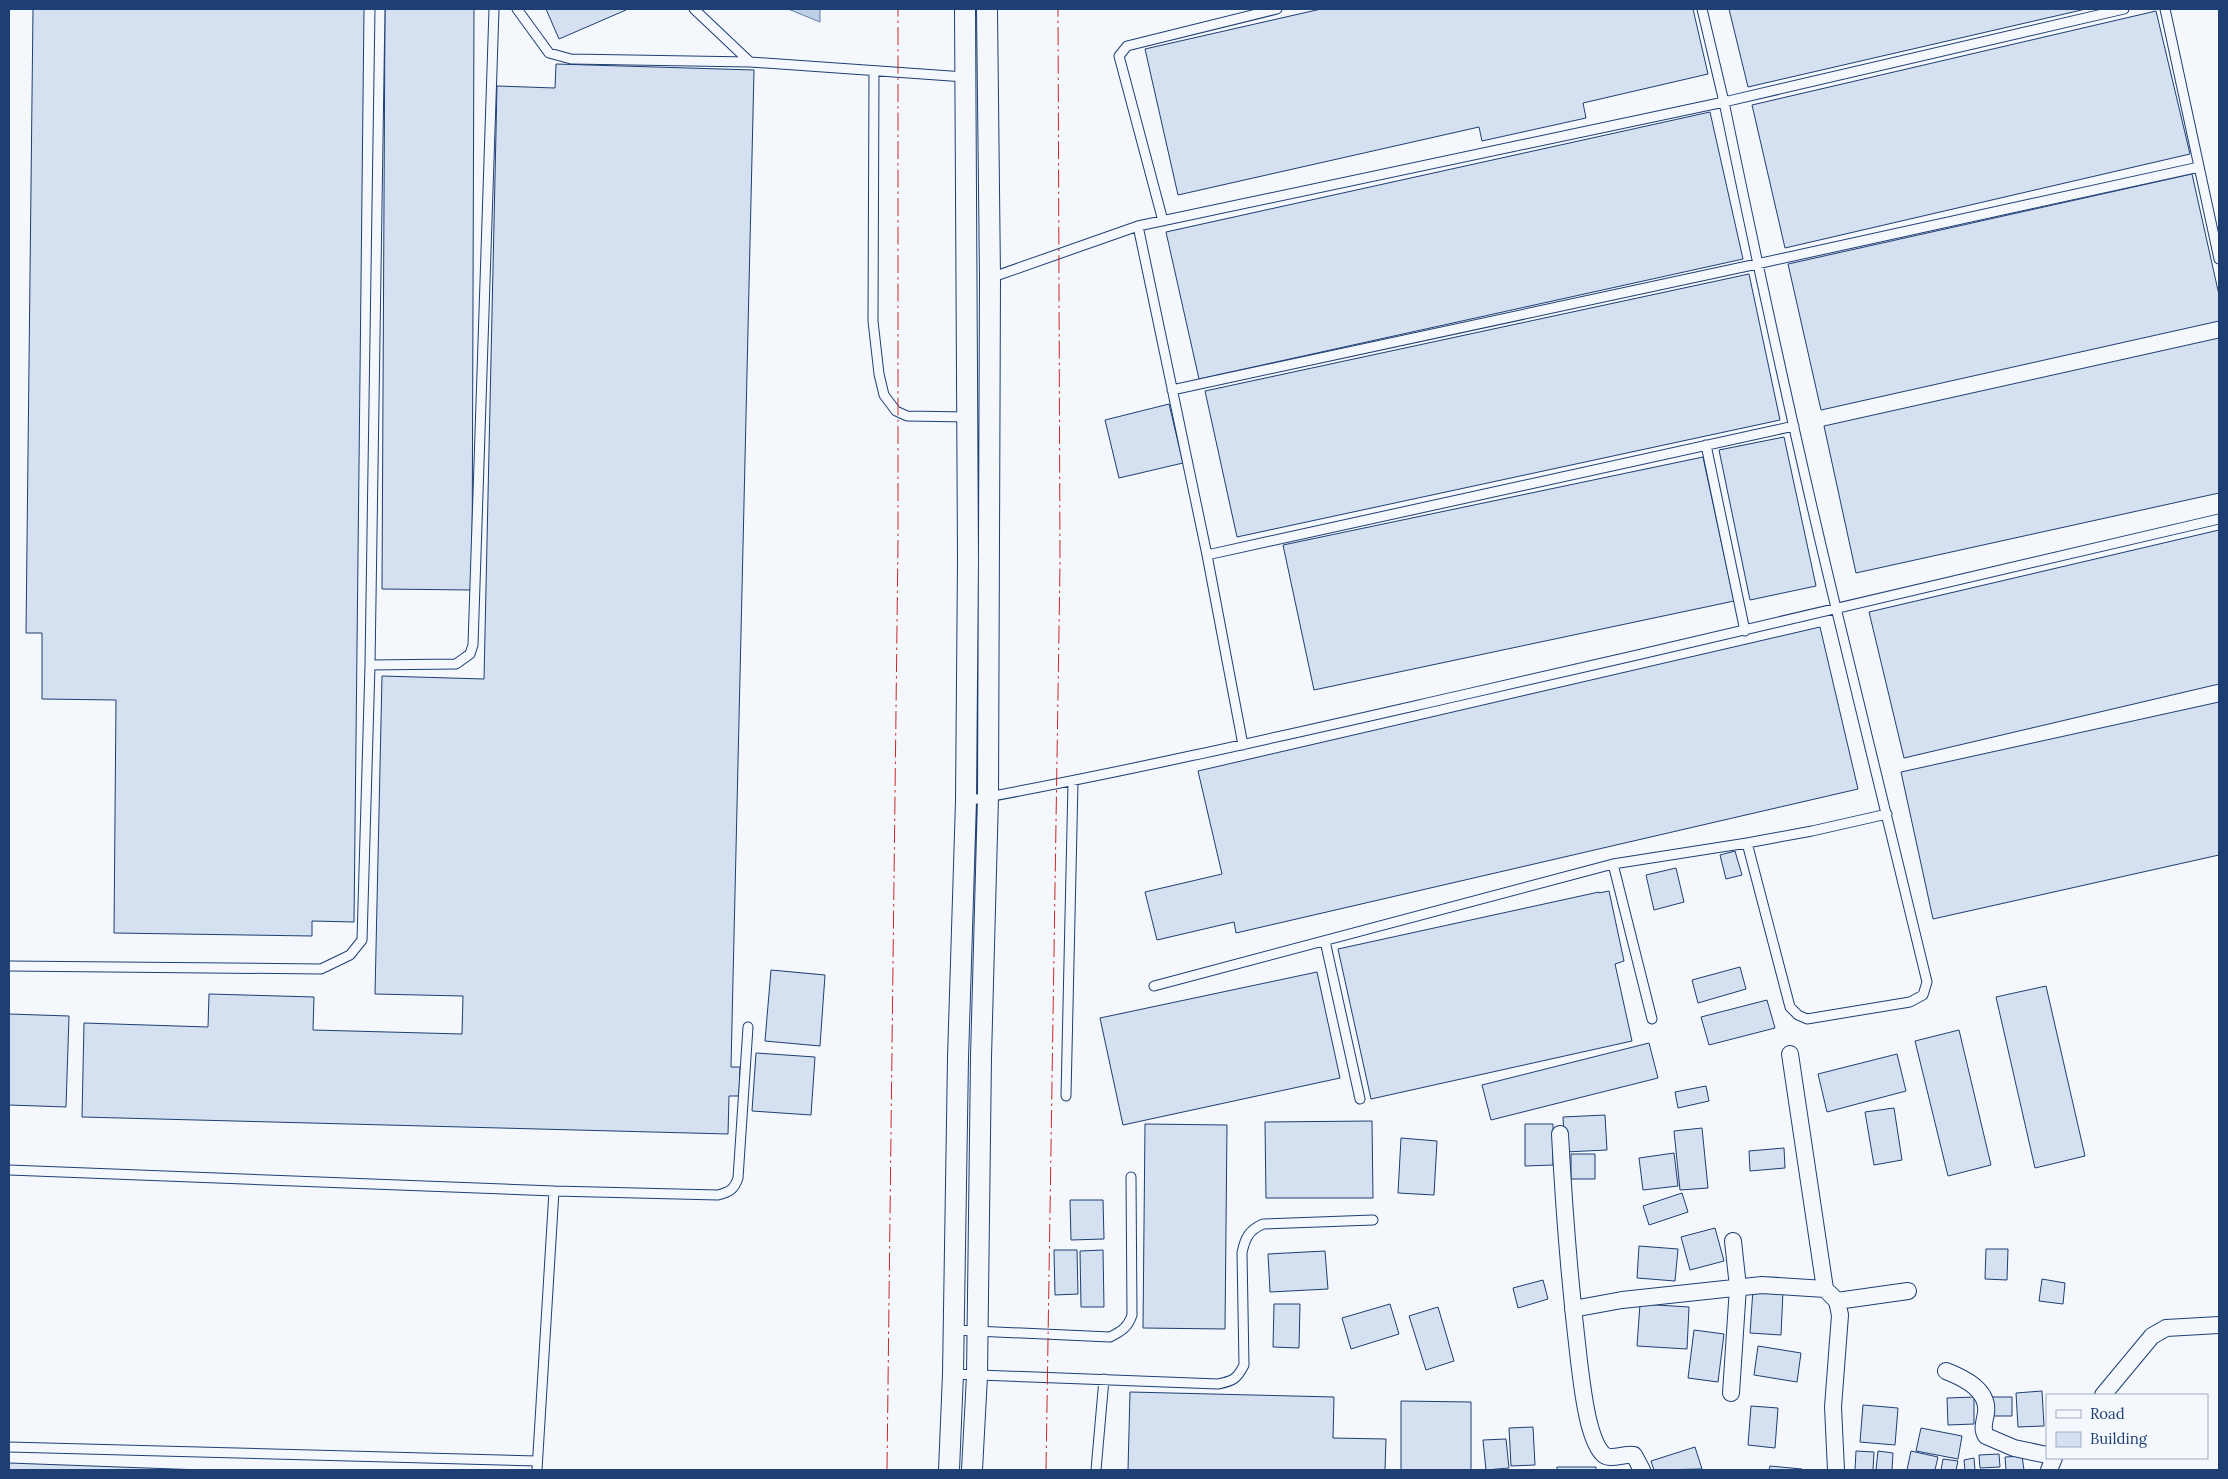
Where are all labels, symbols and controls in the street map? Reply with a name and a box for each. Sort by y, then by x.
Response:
legend [2046,1394,2208,1459]
text: Road [2090,1404,2125,1423]
text: Building [2090,1429,2148,1448]

